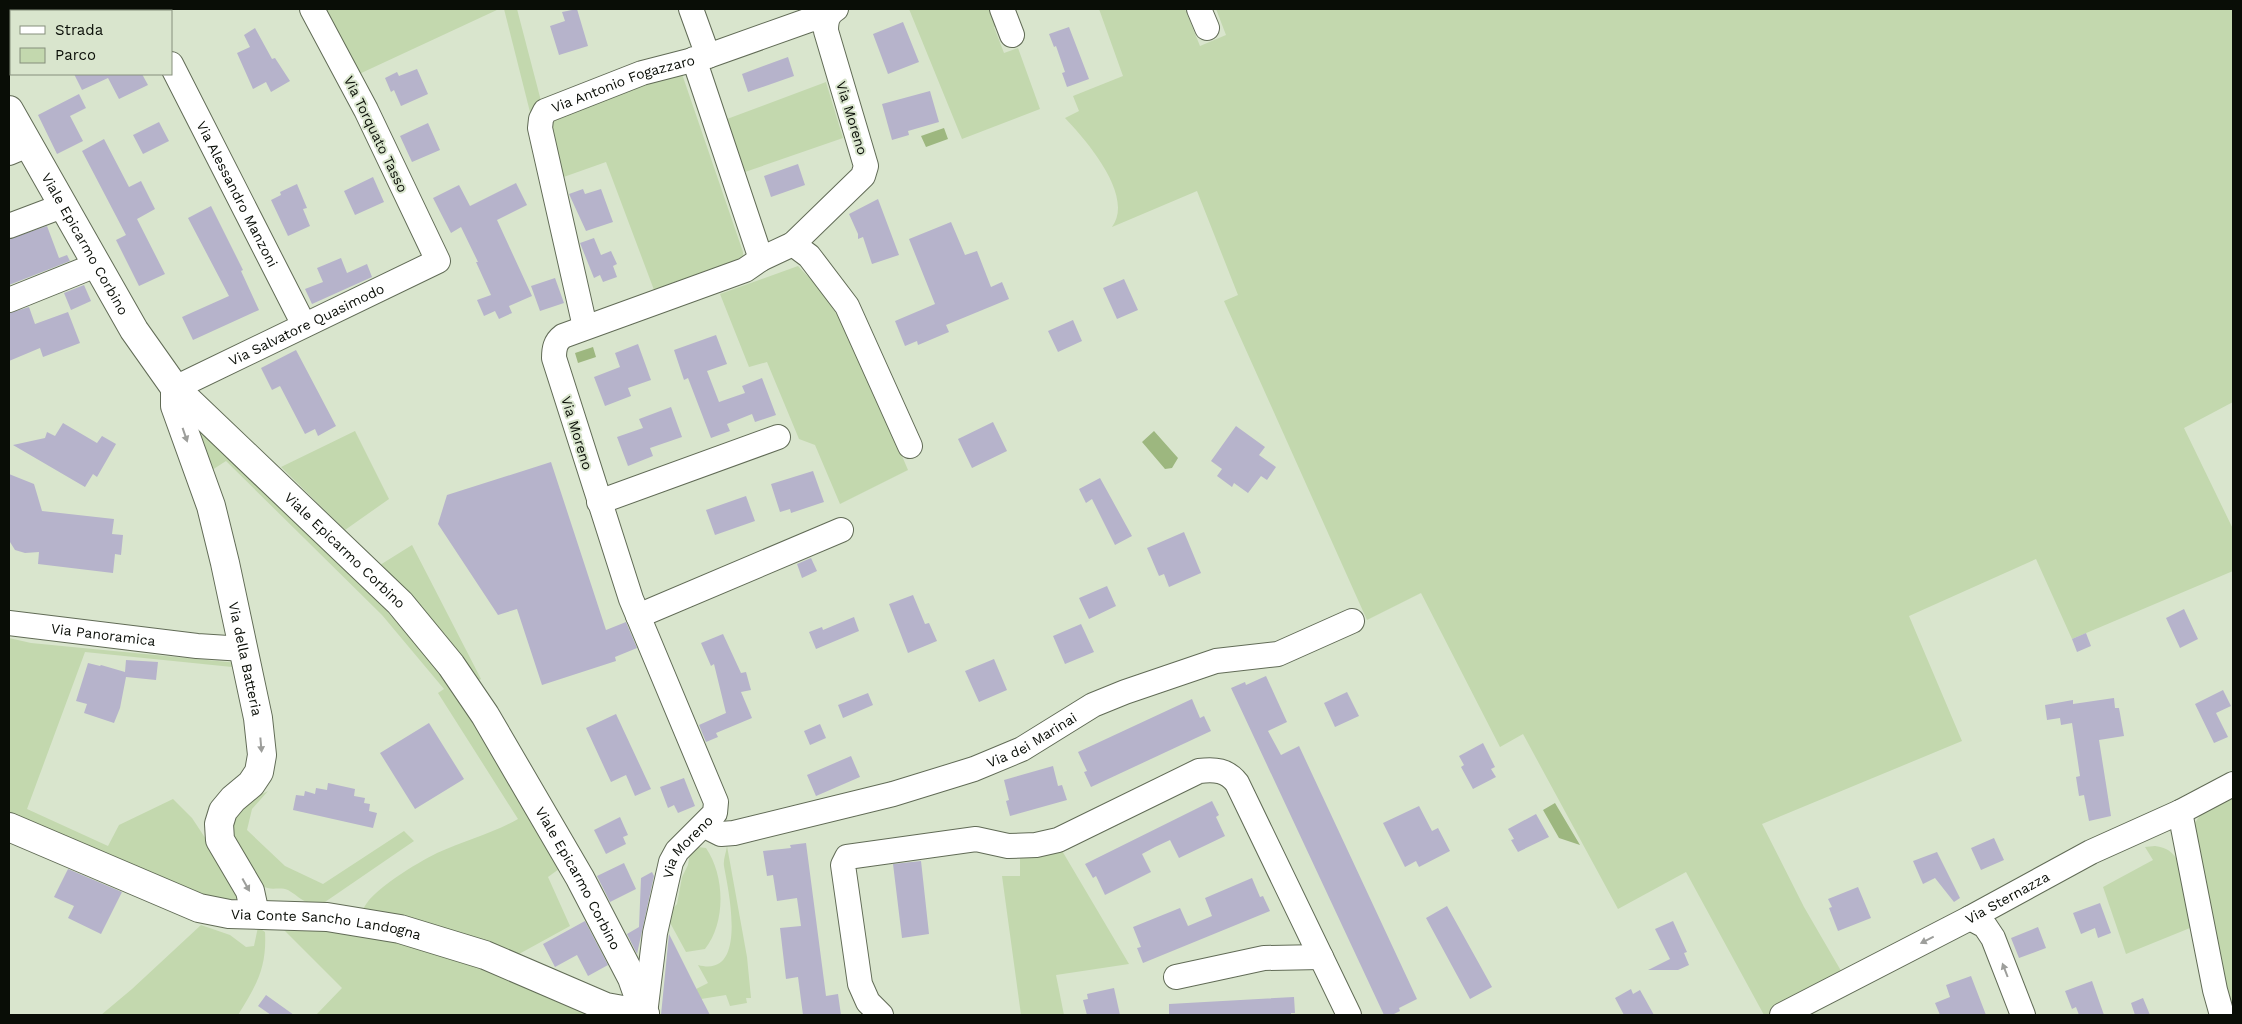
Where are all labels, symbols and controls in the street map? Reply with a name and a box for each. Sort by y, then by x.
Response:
legend [10,10,172,75]
text: Strada [55,21,104,39]
text: Parco [55,46,96,64]
street label: Via Antonio Fogazzaro [549,52,696,116]
street label: Via Torquato Tasso [341,73,411,195]
street label: Via Moreno [833,79,871,157]
street label: Via Alessandro Manzoni [193,118,281,270]
street label: Viale Epicarmo Corbino [38,170,132,318]
street label: Via Salvatore Quasimodo [226,280,387,369]
street label: Via Moreno [558,394,596,472]
one-way arrow [182,427,190,442]
street label: Viale Epicarmo Corbino [281,489,408,612]
street label: Via della Batteria [225,600,265,717]
street label: Via Panoramica [50,620,156,649]
street label: Via dei Marinai [984,709,1079,771]
one-way arrow [257,737,265,753]
street label: Viale Epicarmo Corbino [532,804,624,952]
street label: Via Moreno [660,812,716,880]
street label: Via Sternazza [1962,868,2052,927]
one-way arrow [242,877,250,892]
street label: Via Conte Sancho Landogna [231,906,423,943]
one-way arrow [1920,936,1934,944]
one-way arrow [2001,962,2008,977]

